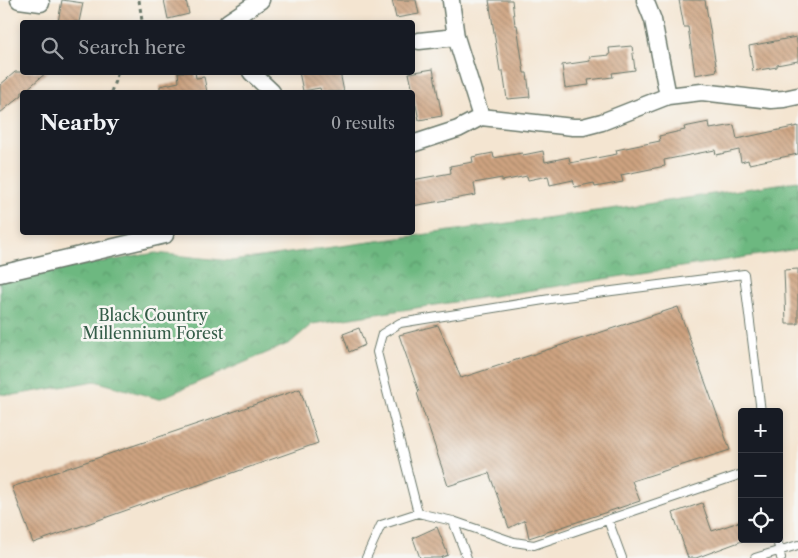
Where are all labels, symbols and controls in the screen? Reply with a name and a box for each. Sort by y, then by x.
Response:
search box [20,20,415,75]
icon: search [38,34,66,62]
text: Search here [78,36,186,59]
text: Nearby [40,110,119,135]
text: 0 results [331,113,395,133]
park label: Black Country Millennium Forest [83,305,224,343]
map controls [738,408,783,543]
button: + [738,408,783,453]
button: − [738,453,783,498]
button: locate [738,498,783,543]

